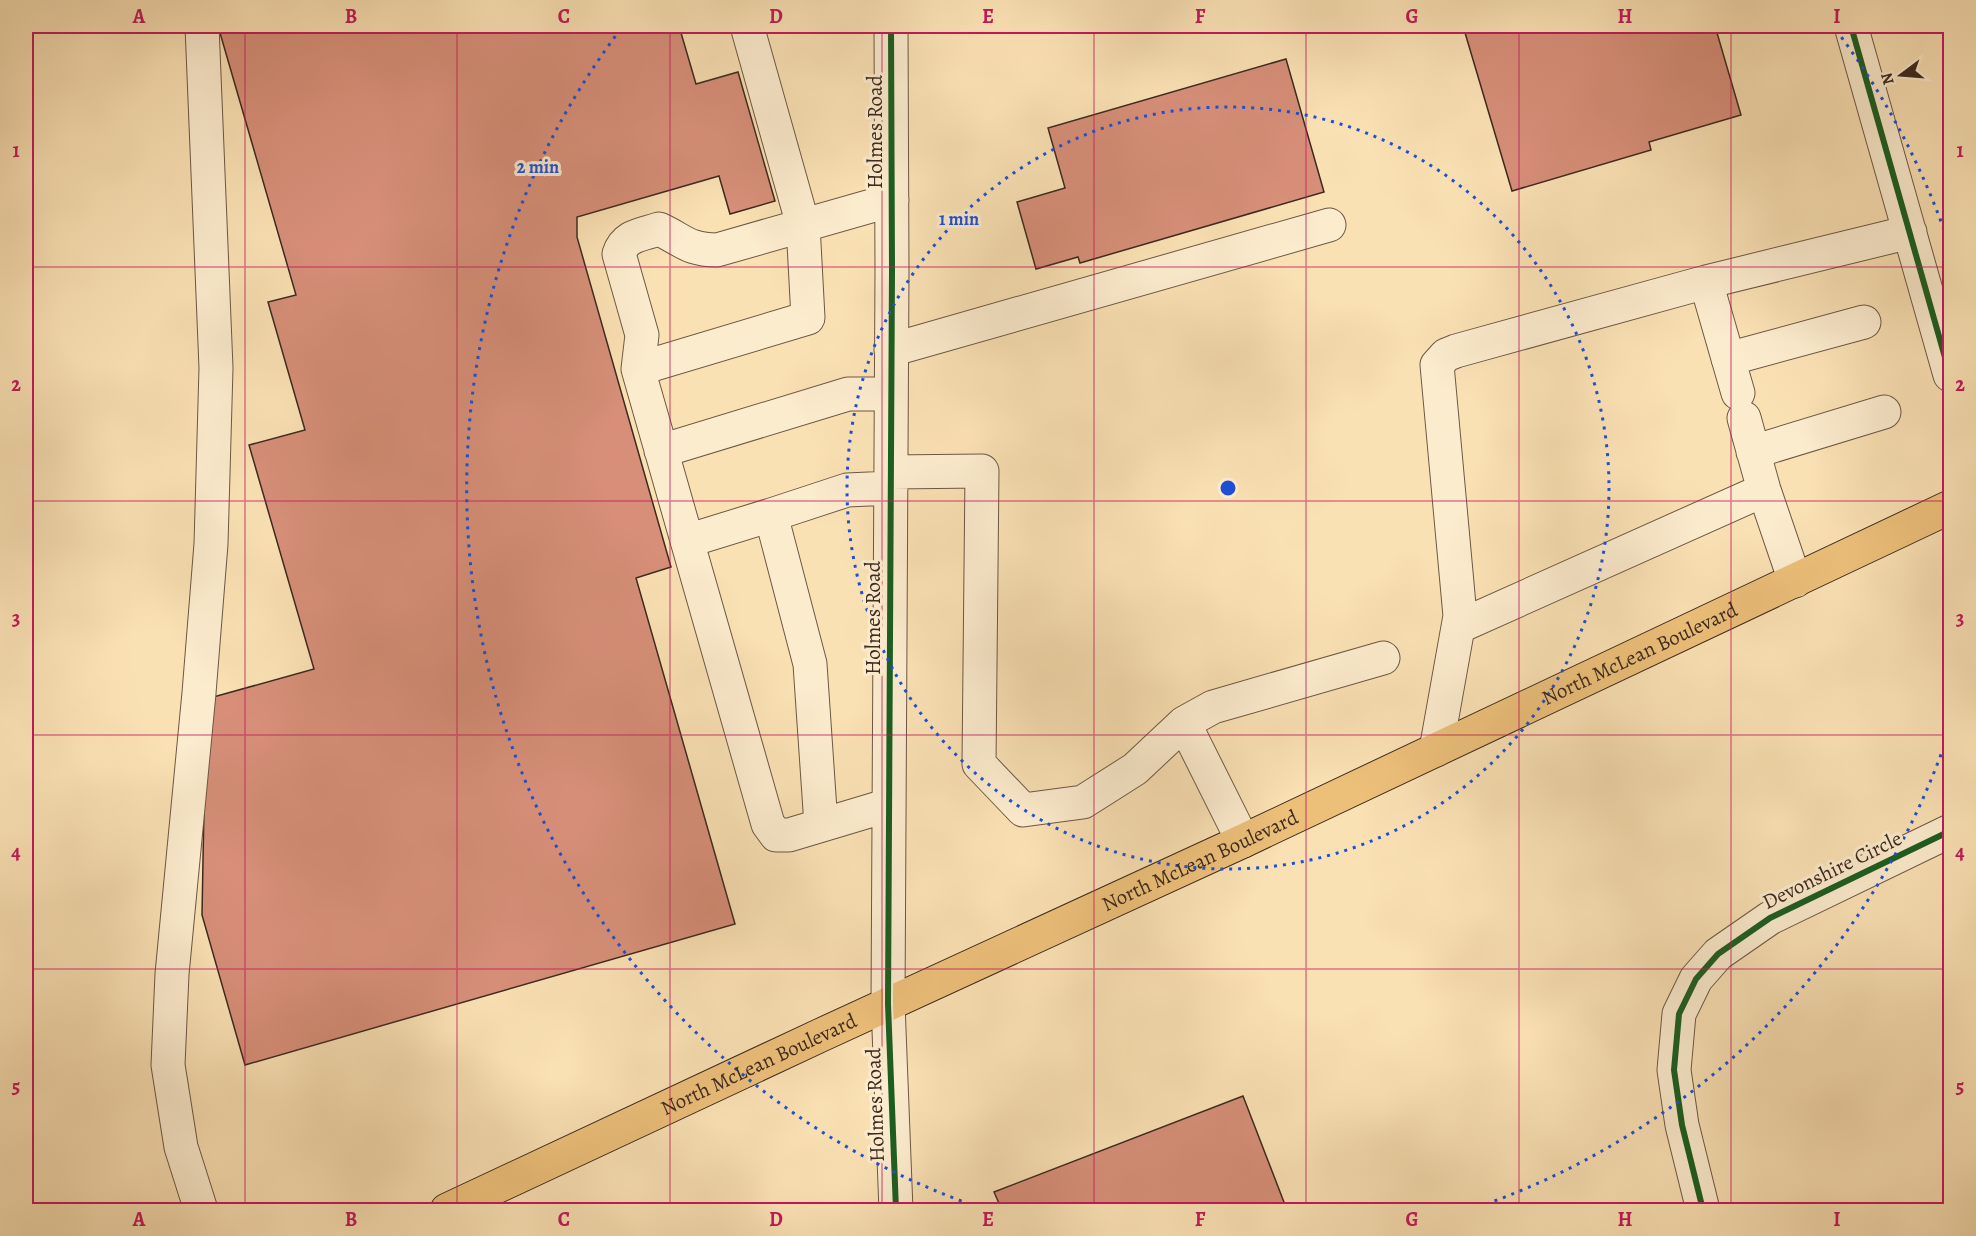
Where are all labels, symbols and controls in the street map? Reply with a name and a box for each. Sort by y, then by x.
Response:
text: A [132,3,146,30]
text: B [345,3,357,30]
text: C [558,3,570,30]
text: D [769,3,783,30]
text: E [982,3,994,30]
text: F [1195,3,1206,30]
text: G [1405,3,1419,30]
text: H [1618,3,1633,30]
text: I [1833,3,1841,30]
north arrow [1871,45,1931,105]
text: N [1875,70,1900,87]
street label: Holmes Road [861,74,889,189]
text: 1 [12,137,20,164]
text: 1 [1956,137,1964,164]
text: 2 min [517,155,559,179]
text: 1 min [939,207,979,231]
text: 2 [11,371,21,398]
text: 2 [1955,371,1965,398]
centre of rings [1218,478,1238,498]
street label: Holmes Road [859,560,887,675]
street label: North McLean Boulevard [1537,595,1743,712]
text: 3 [12,605,20,632]
text: 3 [1956,605,1964,632]
street label: North McLean Boulevard [1097,803,1303,918]
street label: Devonshire Circle [1758,824,1906,916]
text: 4 [11,839,21,866]
text: 4 [1955,839,1965,866]
street label: North McLean Boulevard [656,1006,862,1122]
street label: Holmes Road [859,1047,891,1163]
text: 5 [12,1073,20,1100]
text: 5 [1956,1073,1964,1100]
text: A [132,1206,146,1233]
text: B [345,1206,357,1233]
text: C [558,1206,570,1233]
text: D [769,1206,783,1233]
text: E [982,1206,994,1233]
text: F [1195,1206,1206,1233]
text: G [1405,1206,1419,1233]
text: H [1618,1206,1633,1233]
text: I [1833,1206,1841,1233]

